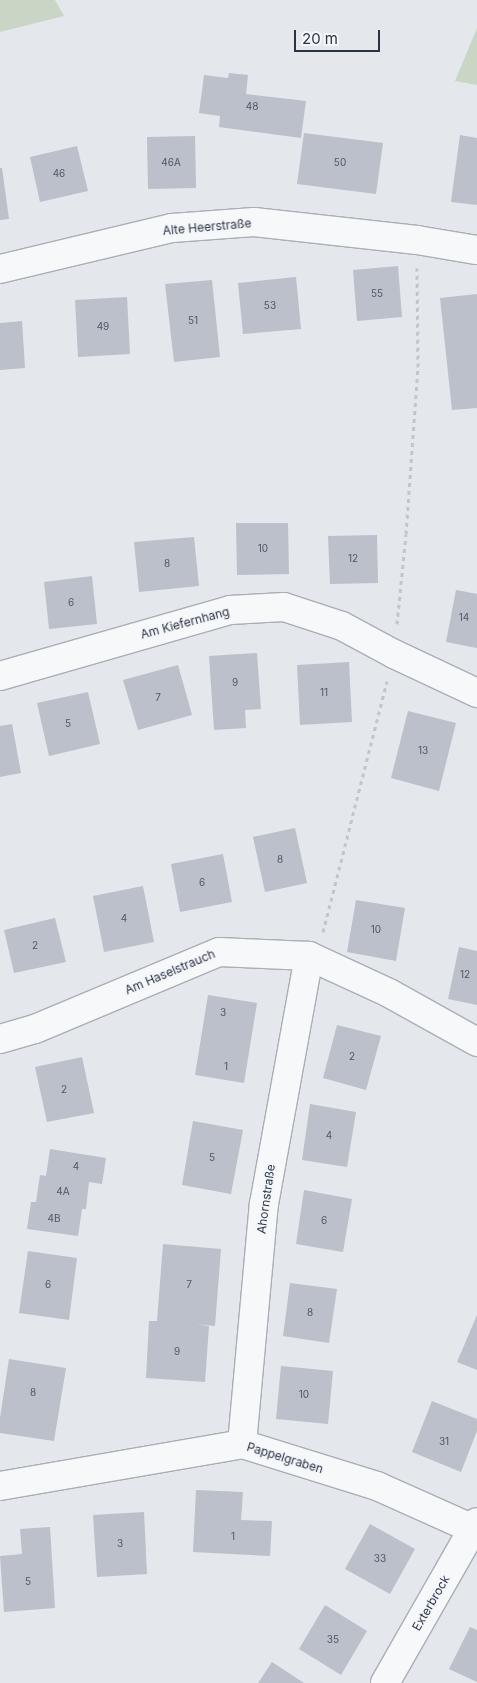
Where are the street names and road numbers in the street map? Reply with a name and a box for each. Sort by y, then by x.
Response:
street label: Alte Heerstraße [162,216,252,238]
street label: Am Kiefernhang [139,604,231,642]
street label: Am Haselstrauch [123,946,217,998]
street label: Ahornstraße [254,1163,278,1235]
street label: Pappelgraben [245,1440,325,1476]
street label: Exterbrock [409,1573,453,1633]

